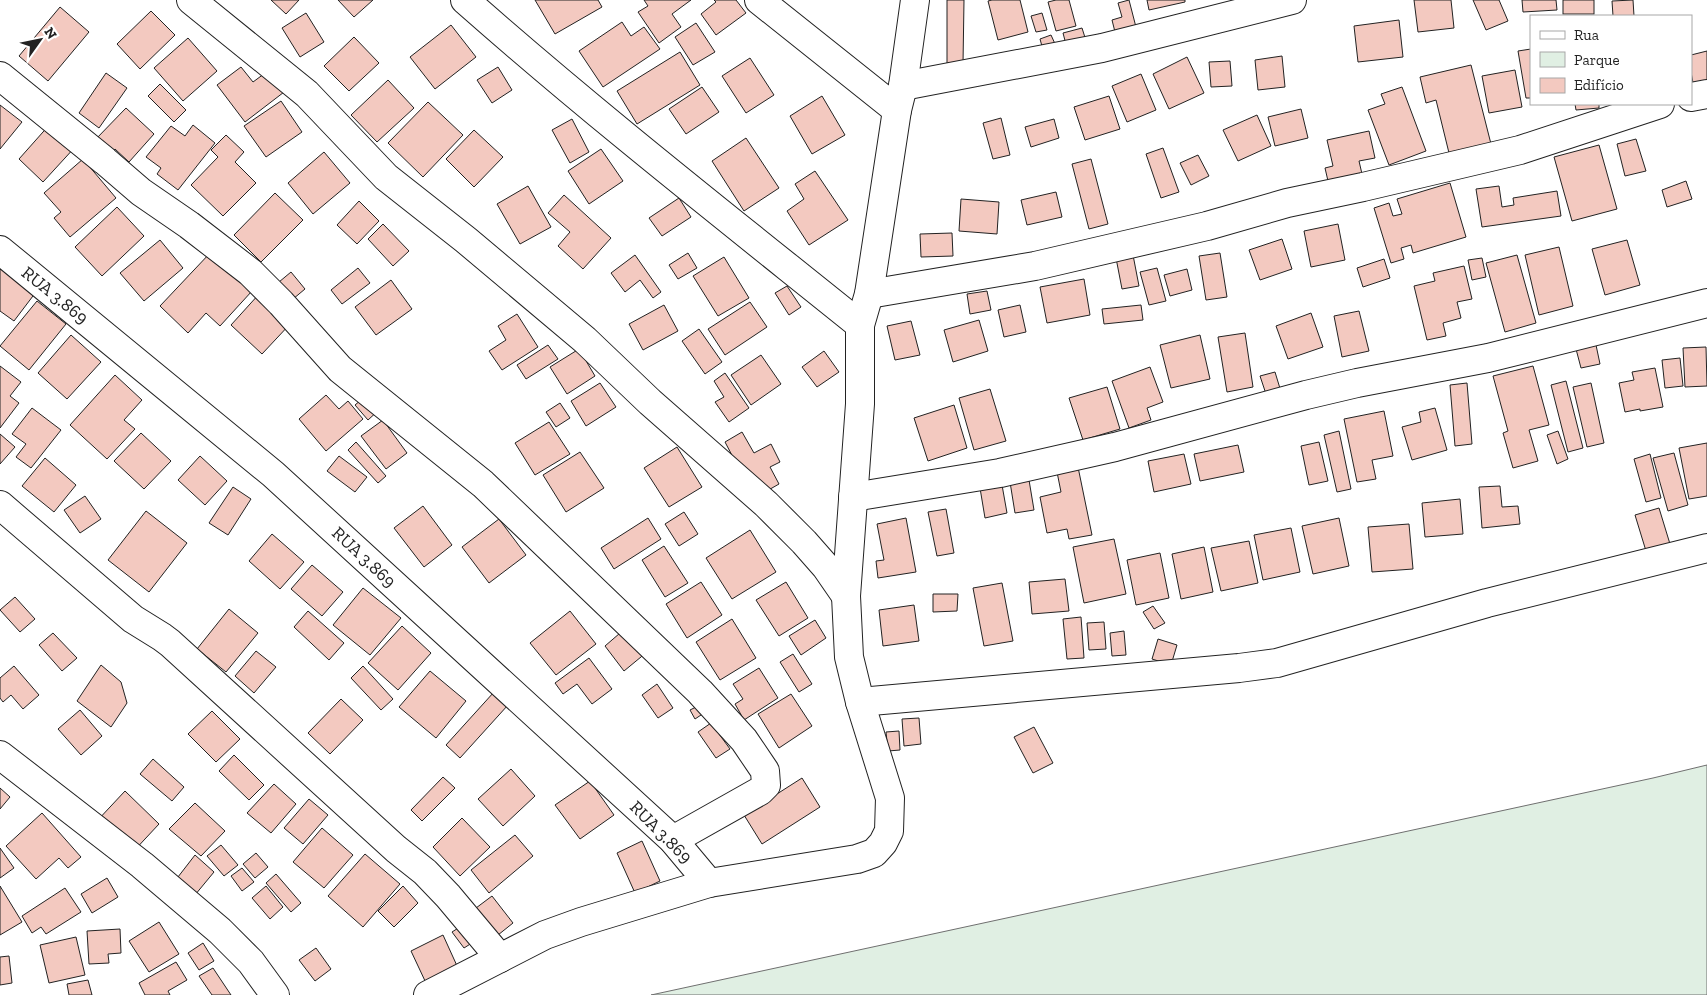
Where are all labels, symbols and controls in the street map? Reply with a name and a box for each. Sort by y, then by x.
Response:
north arrow [15,15,65,65]
legend [1530,15,1692,105]
text: N [40,24,61,43]
text: Rua [1574,26,1599,44]
text: Parque [1574,51,1620,69]
text: Edifício [1574,76,1624,94]
street label: RUA 3.869 [17,261,93,329]
street label: RUA 3.869 [327,522,401,592]
street label: RUA 3.869 [625,796,697,868]

